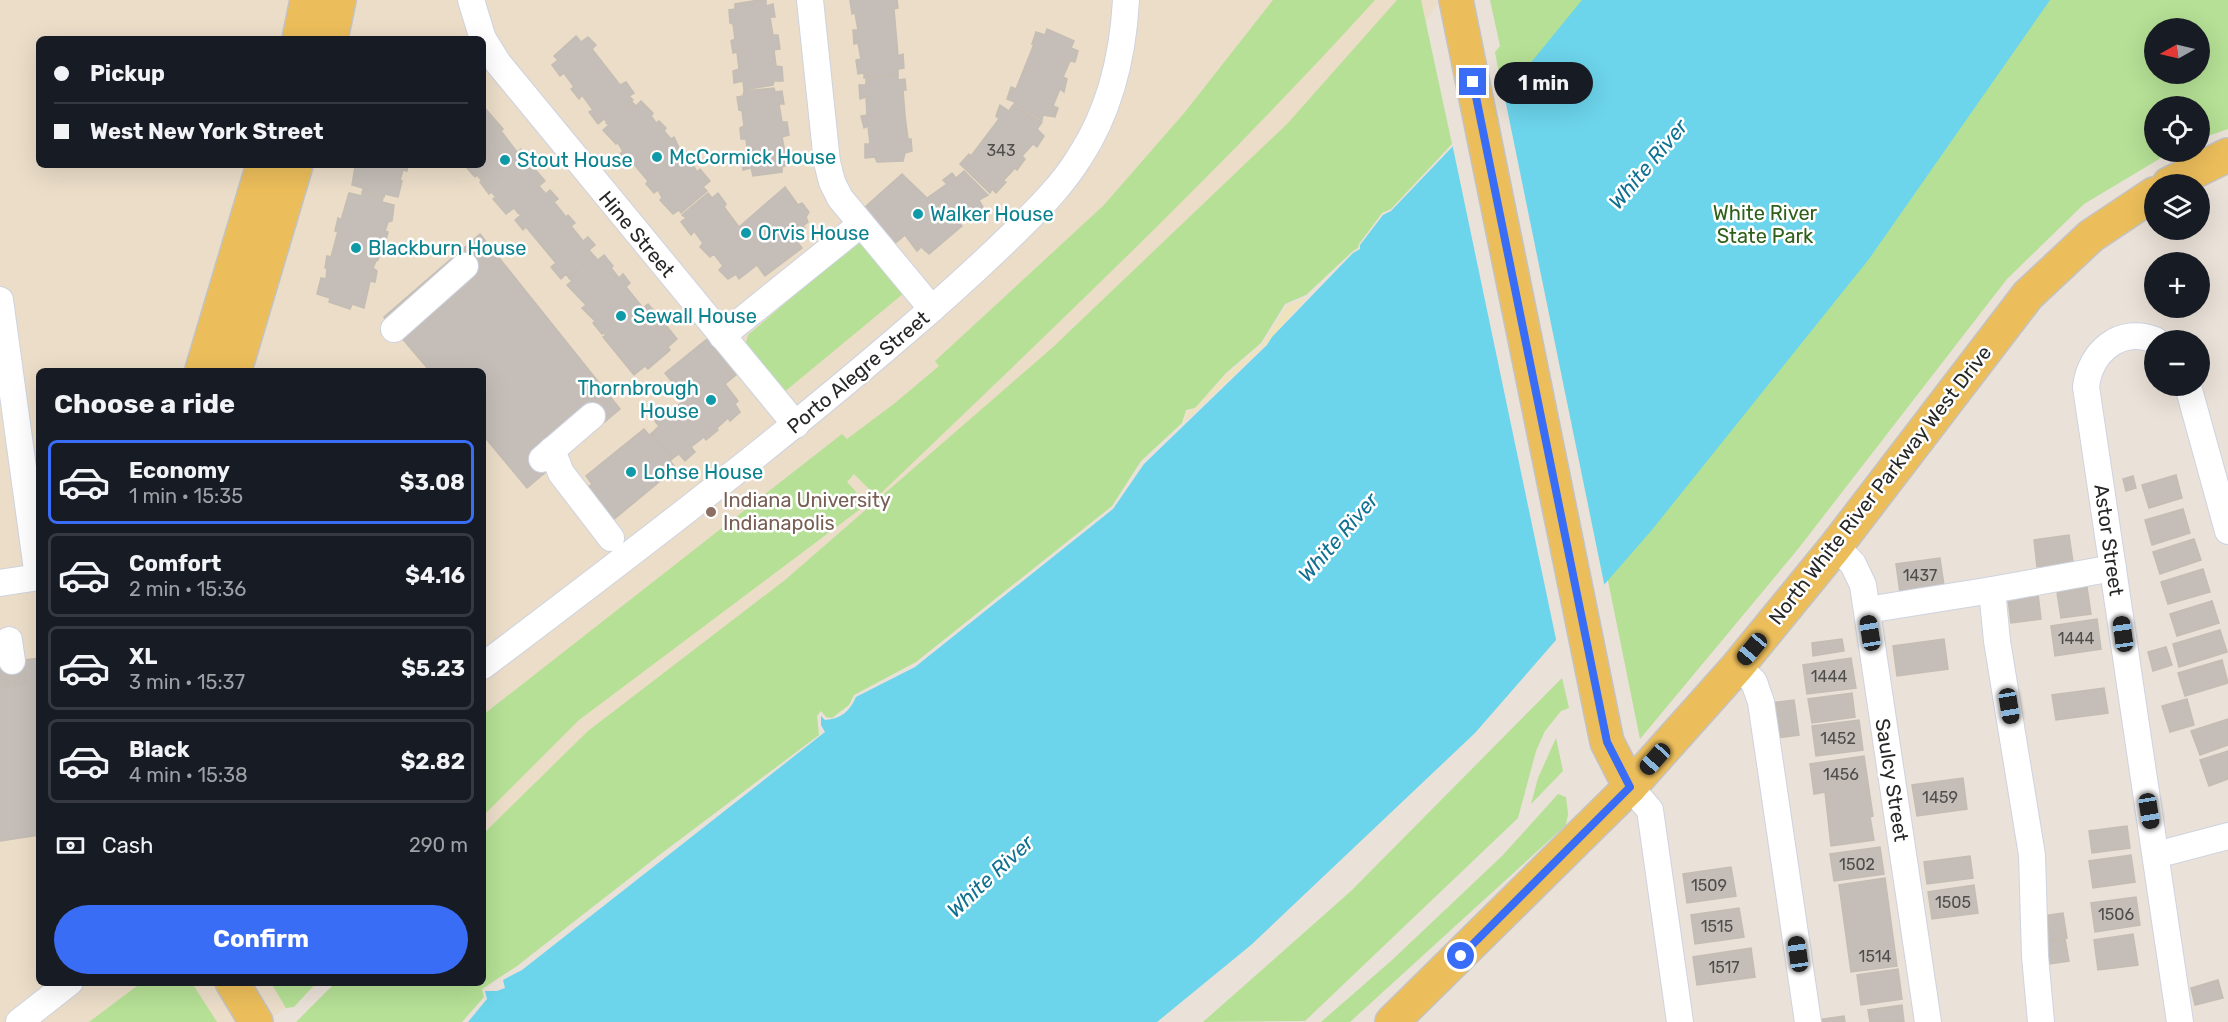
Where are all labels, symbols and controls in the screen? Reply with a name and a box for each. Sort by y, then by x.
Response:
north arrow [2144,18,2210,84]
map controls [2144,18,2210,396]
text: Pickup [90,60,165,87]
callout: 1 min [1494,61,1593,103]
route end [1459,68,1486,95]
text: 1 min [1518,71,1569,95]
button: locate [2144,96,2210,162]
water label: White River [1603,113,1693,214]
text: West New York Street [90,118,324,145]
house number: 343 [986,141,1016,160]
place label: McCormick House [669,145,836,169]
place label: Stout House [517,148,633,172]
marker: McCormick House [650,150,664,164]
marker: Stout House [498,153,512,167]
button: layers [2144,174,2210,240]
street label: Hine Street [594,186,680,282]
park label: White River State Park [1713,201,1818,248]
place label: Walker House [930,202,1054,226]
marker: Walker House [911,207,925,221]
place label: Orvis House [758,221,869,245]
marker: Orvis House [739,226,753,240]
place label: Blackburn House [368,236,526,260]
marker: Blackburn House [349,241,363,255]
button: + [2144,252,2210,318]
place label: Sewall House [633,304,757,328]
street label: Porto Alegre Street [782,305,934,438]
marker: Sewall House [614,309,628,323]
button: − [2144,330,2210,396]
street label: North White River Parkway West Drive [1764,341,1996,629]
place label: Thornbrough House [577,376,699,423]
text: Choose a ride [54,388,235,420]
marker: Thornbrough House [704,393,718,407]
icon: car [57,455,111,509]
text: Economy [129,457,230,484]
place label: Lohse House [643,460,763,484]
marker: Lohse House [624,465,638,479]
text: $3.08 [400,469,465,496]
street label: Astor Street [2089,482,2129,598]
text: 1 min · 15:35 [129,484,243,508]
water label: White River [1293,487,1384,586]
place label: Indiana University Indianapolis [723,488,891,535]
marker: Indiana University Indianapolis [704,505,718,519]
icon: car [57,548,111,602]
text: Comfort [129,550,221,577]
text: $4.16 [405,562,465,589]
house number: 1437 [1903,566,1937,585]
text: 2 min · 15:36 [129,577,246,601]
car [1858,614,1882,652]
car [2112,615,2134,653]
car [1734,629,1770,669]
house number: 1444 [2058,629,2094,648]
icon: car [57,641,111,695]
text: XL [129,643,157,670]
text: $5.23 [401,655,465,682]
house number: 1444 [1811,667,1847,686]
text: 3 min · 15:37 [129,670,245,694]
car [1997,687,2021,725]
street label: Saulcy Street [1870,717,1914,843]
house number: 1452 [1820,729,1856,748]
icon: car [57,734,111,788]
text: Black [129,736,190,763]
car [1636,740,1674,778]
text: $2.82 [401,748,465,775]
text: 4 min · 15:38 [129,763,248,787]
house number: 1456 [1823,765,1859,784]
house number: 1459 [1922,788,1958,807]
car [2137,792,2161,830]
icon: cash [54,829,87,862]
water label: White River [941,829,1039,922]
text: Cash [102,832,153,859]
text: 290 m [409,833,468,857]
house number: 1502 [1839,855,1875,874]
house number: 1509 [1691,876,1727,895]
house number: 1505 [1935,893,1971,912]
button: Confirm [54,905,468,974]
house number: 1506 [2098,905,2134,924]
house number: 1515 [1701,917,1733,936]
car [1787,935,1809,973]
route start [1447,942,1474,969]
house number: 1514 [1859,947,1892,966]
house number: 1517 [1708,958,1740,977]

